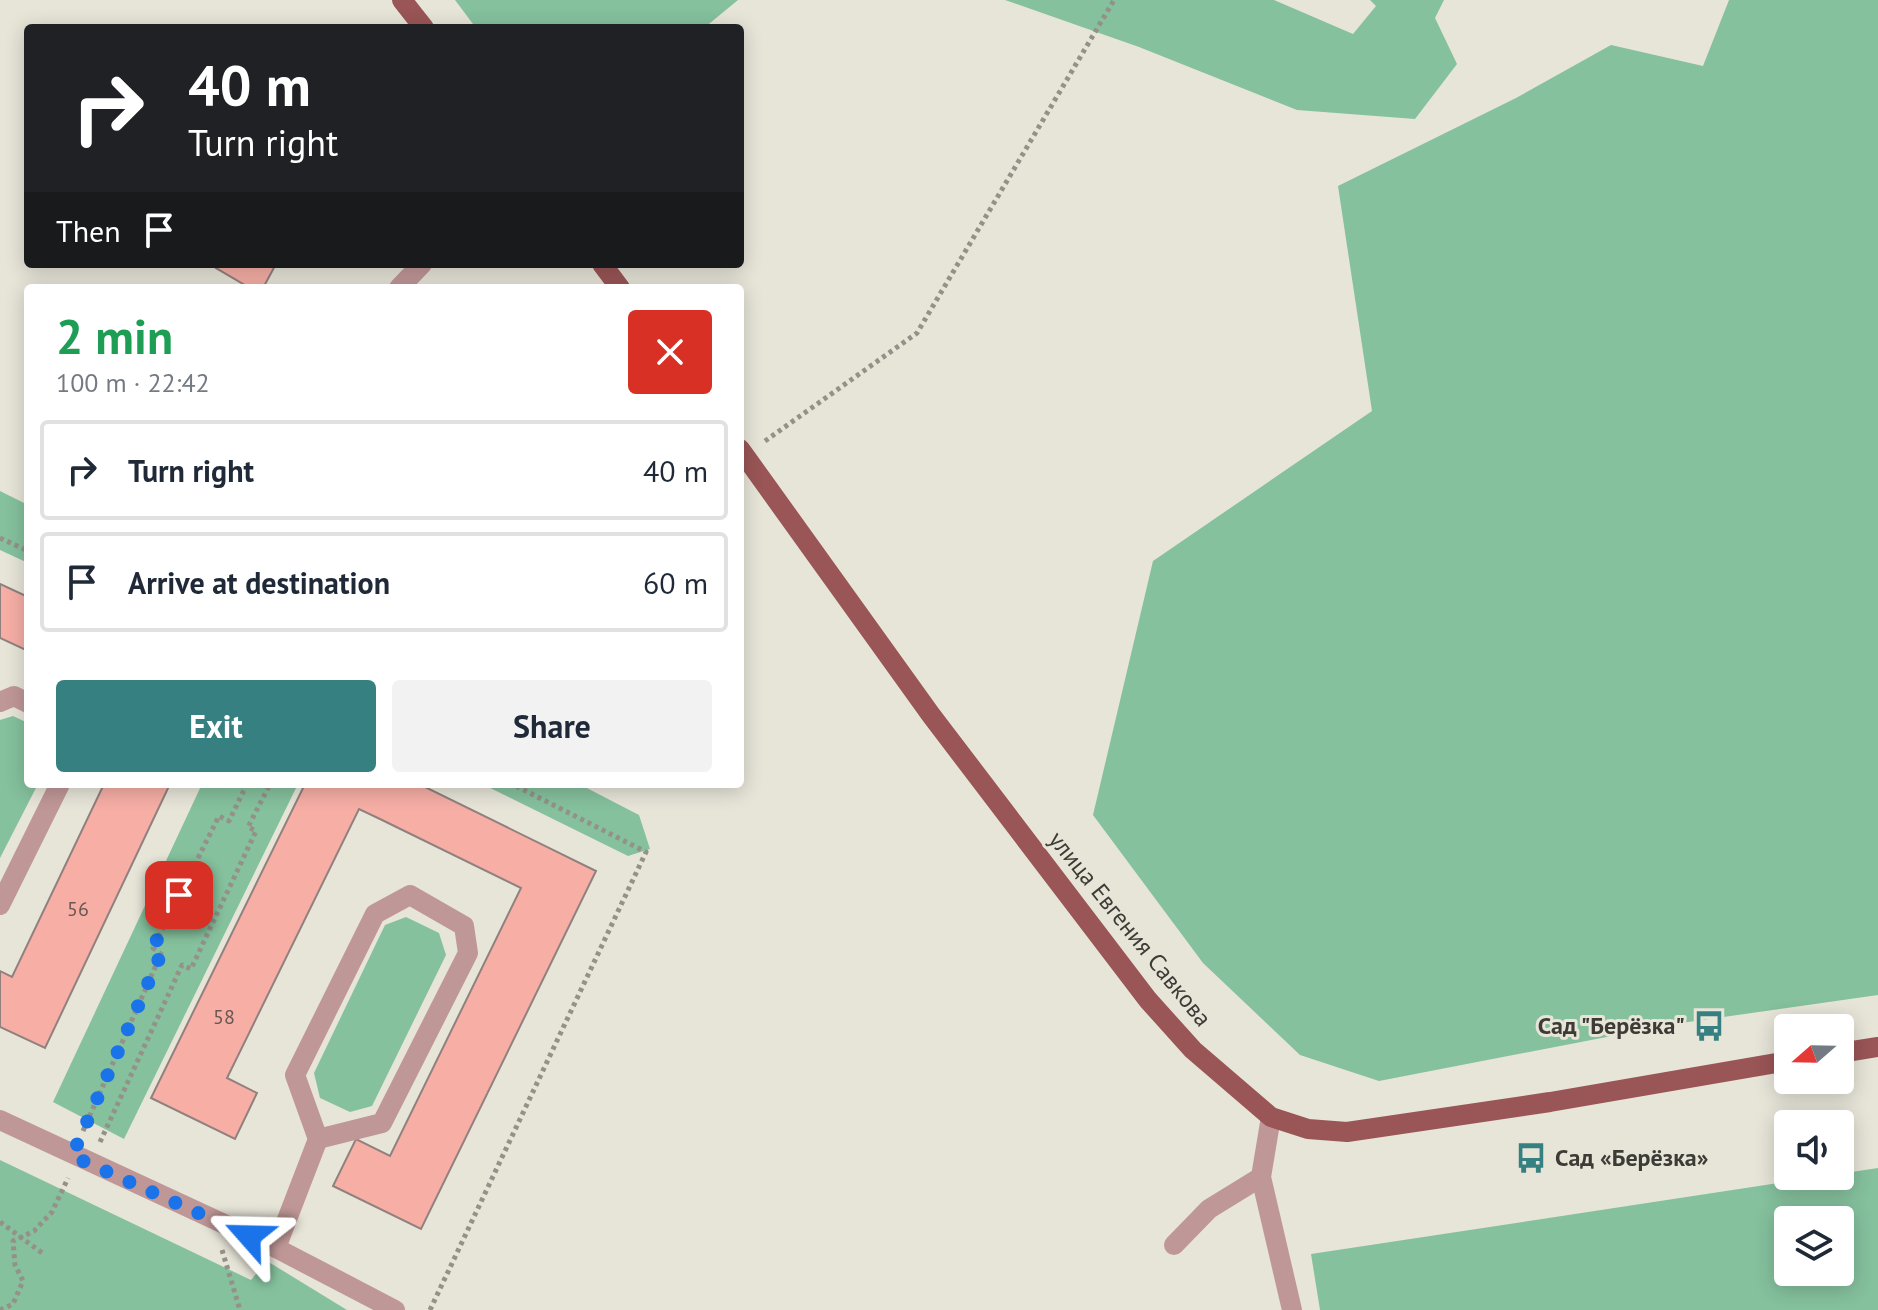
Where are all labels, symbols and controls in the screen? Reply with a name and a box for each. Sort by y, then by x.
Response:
text: 40 m [188,49,311,121]
icon: right [56,56,160,160]
text: Turn right [188,119,338,166]
icon: arrive [137,208,181,252]
text: Then [56,211,121,250]
text: 2 min [56,305,173,367]
button: close [628,310,712,394]
text: 100 m · 22:42 [56,366,210,399]
icon: right [60,448,104,492]
text: Turn right [128,451,254,490]
text: 40 m [643,451,708,490]
icon: arrive [60,560,104,604]
text: Arrive at destination [128,563,390,602]
text: 60 m [643,563,708,602]
button: Exit [56,680,376,772]
button: Share [392,680,712,772]
street label: улица Евгения Савкова [1042,825,1219,1033]
pin [145,861,213,929]
icon: arrive [157,873,201,917]
house number: 56 [67,896,89,922]
house number: 58 [213,1004,235,1030]
bus stop icon: Сад "Берёзка" [1692,1009,1726,1043]
place label: Сад "Берёзка" [1538,1010,1685,1041]
north arrow [1774,1014,1854,1094]
map controls [1774,1014,1854,1286]
button: sound [1774,1110,1854,1190]
bus stop icon: Сад «Берёзка» [1514,1141,1548,1175]
place label: Сад «Берёзка» [1555,1142,1709,1173]
position arrow [207,1194,291,1278]
button: layers [1774,1206,1854,1286]

